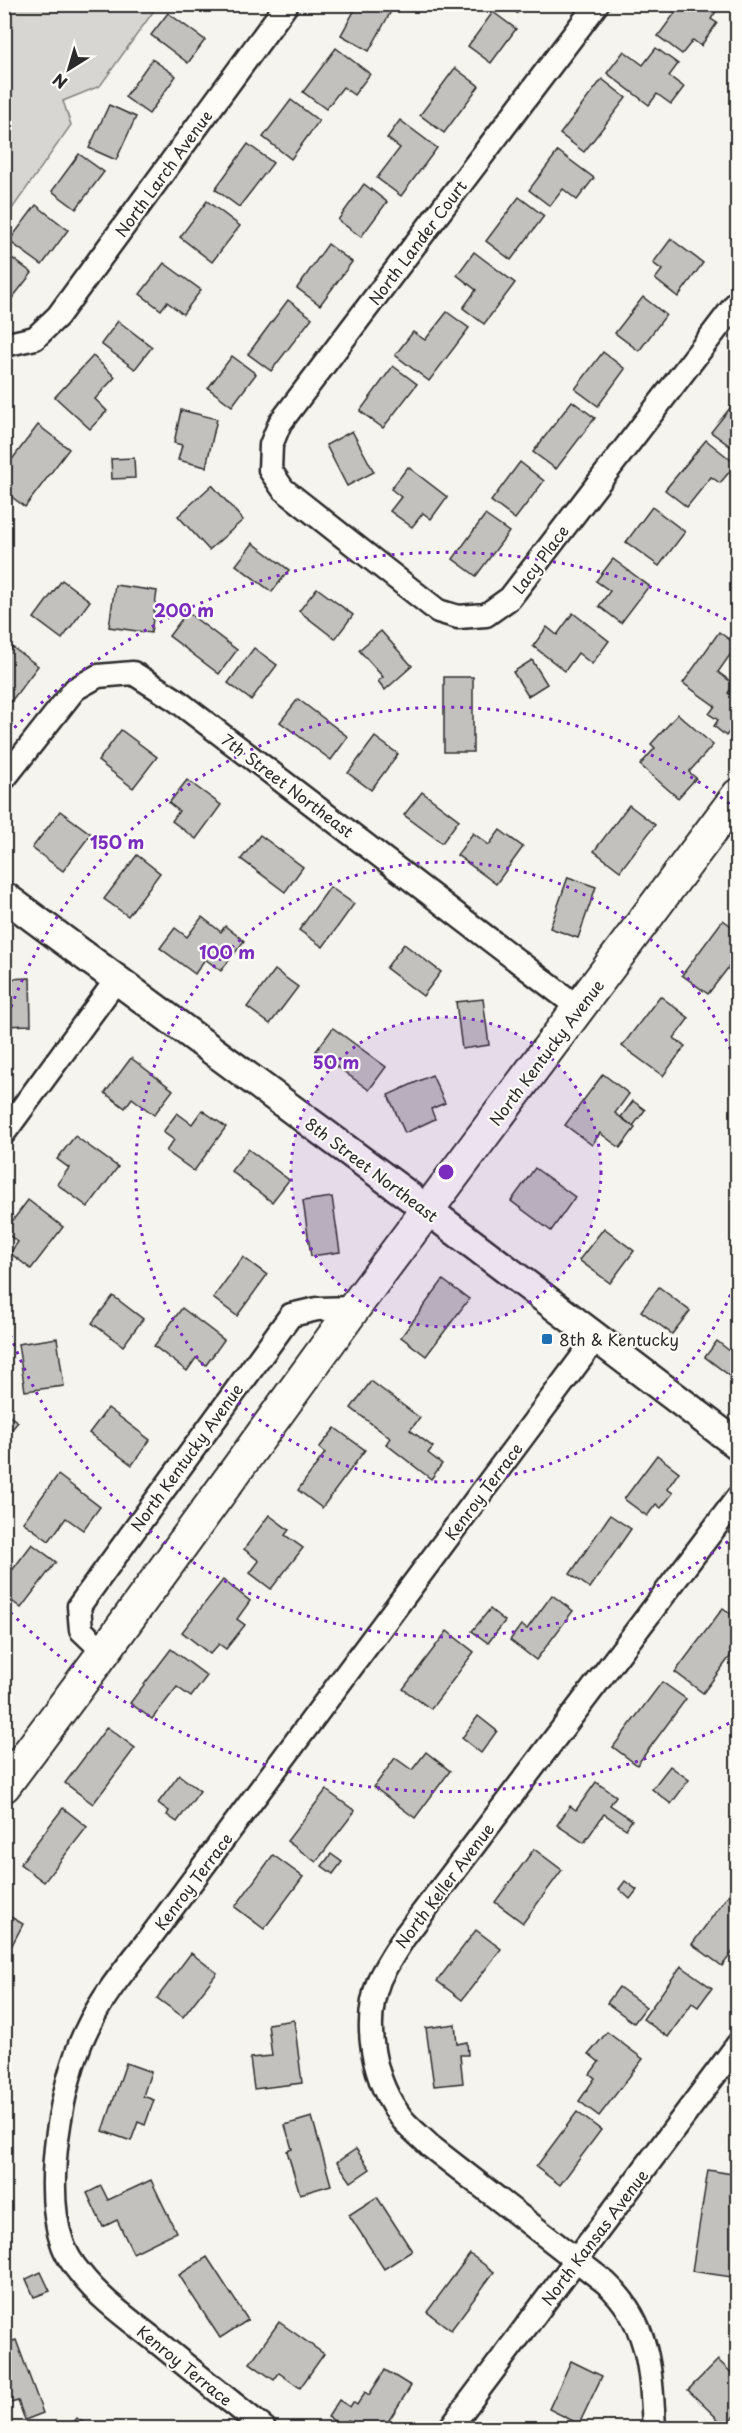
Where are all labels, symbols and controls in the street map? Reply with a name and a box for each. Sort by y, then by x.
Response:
north arrow [39,39,99,99]
text: N [47,68,72,95]
street label: North Larch Avenue [109,105,217,241]
street label: North Lander Court [362,174,472,310]
street label: Lacy Place [506,519,574,599]
text: 200 m [154,596,214,623]
street label: 7th Street Northeast [217,727,359,843]
text: 150 m [90,828,144,855]
text: 100 m [199,938,255,965]
street label: North Kentucky Avenue [483,974,609,1130]
text: 50 m [313,1048,359,1075]
street label: 8th Street Northeast [301,1111,443,1227]
centre of rings [436,1162,456,1182]
place label: 8th & Kentucky [559,1327,679,1351]
marker: 8th & Kentucky [540,1332,554,1346]
street label: North Kentucky Avenue [124,1378,248,1536]
street label: Kenroy Terrace [438,1437,528,1545]
street label: North Keller Avenue [389,1817,499,1953]
street label: Kenroy Terrace [148,1827,238,1935]
street label: North Kansas Avenue [535,2164,653,2310]
street label: Kenroy Terrace [132,2319,238,2411]

